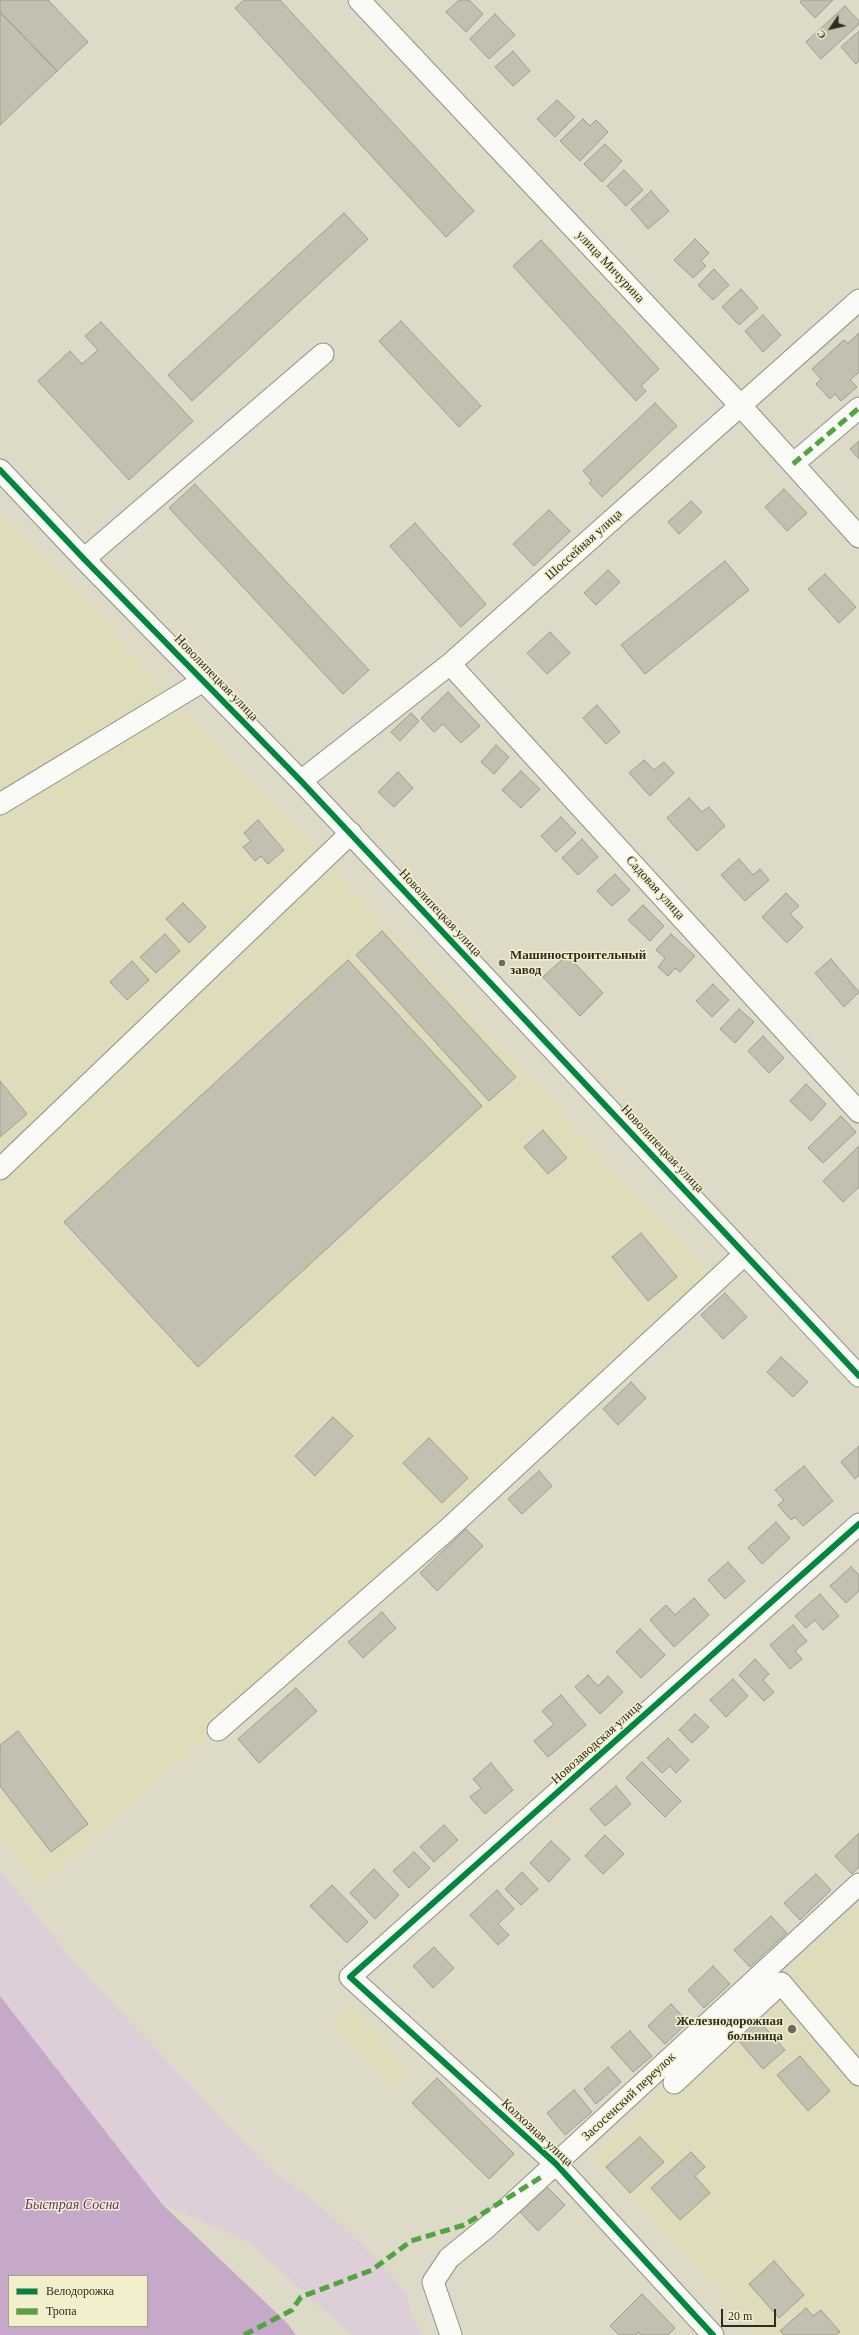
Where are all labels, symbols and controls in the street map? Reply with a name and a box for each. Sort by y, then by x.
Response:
north arrow [811,8,851,48]
text: С [814,28,828,41]
street label: улица Мичурина [573,228,647,306]
street label: Шоссейная улица [542,506,626,584]
street label: Новолипецкая улица [171,631,261,725]
street label: Садовая улица [622,853,688,923]
street label: Новолипецкая улица [395,866,485,960]
place label: Машиностроительный завод [510,948,646,979]
marker: Машиностроительный завод [497,958,507,968]
street label: Новолипецкая улица [617,1102,707,1196]
street label: Новозаводская улица [548,1698,646,1788]
place label: Железнодорожная больница [676,2014,783,2045]
marker: Железнодорожная больница [786,2023,798,2035]
street label: Засосенский переулок [579,2049,679,2145]
street label: Колхозная улица [498,2096,576,2170]
water label: Быстрая Сосна [25,2197,119,2213]
legend [8,2275,148,2327]
text: Велодорожка [46,2284,114,2298]
scale bar [723,2301,778,2327]
text: Тропа [46,2304,77,2318]
text: 20 m [728,2309,752,2323]

